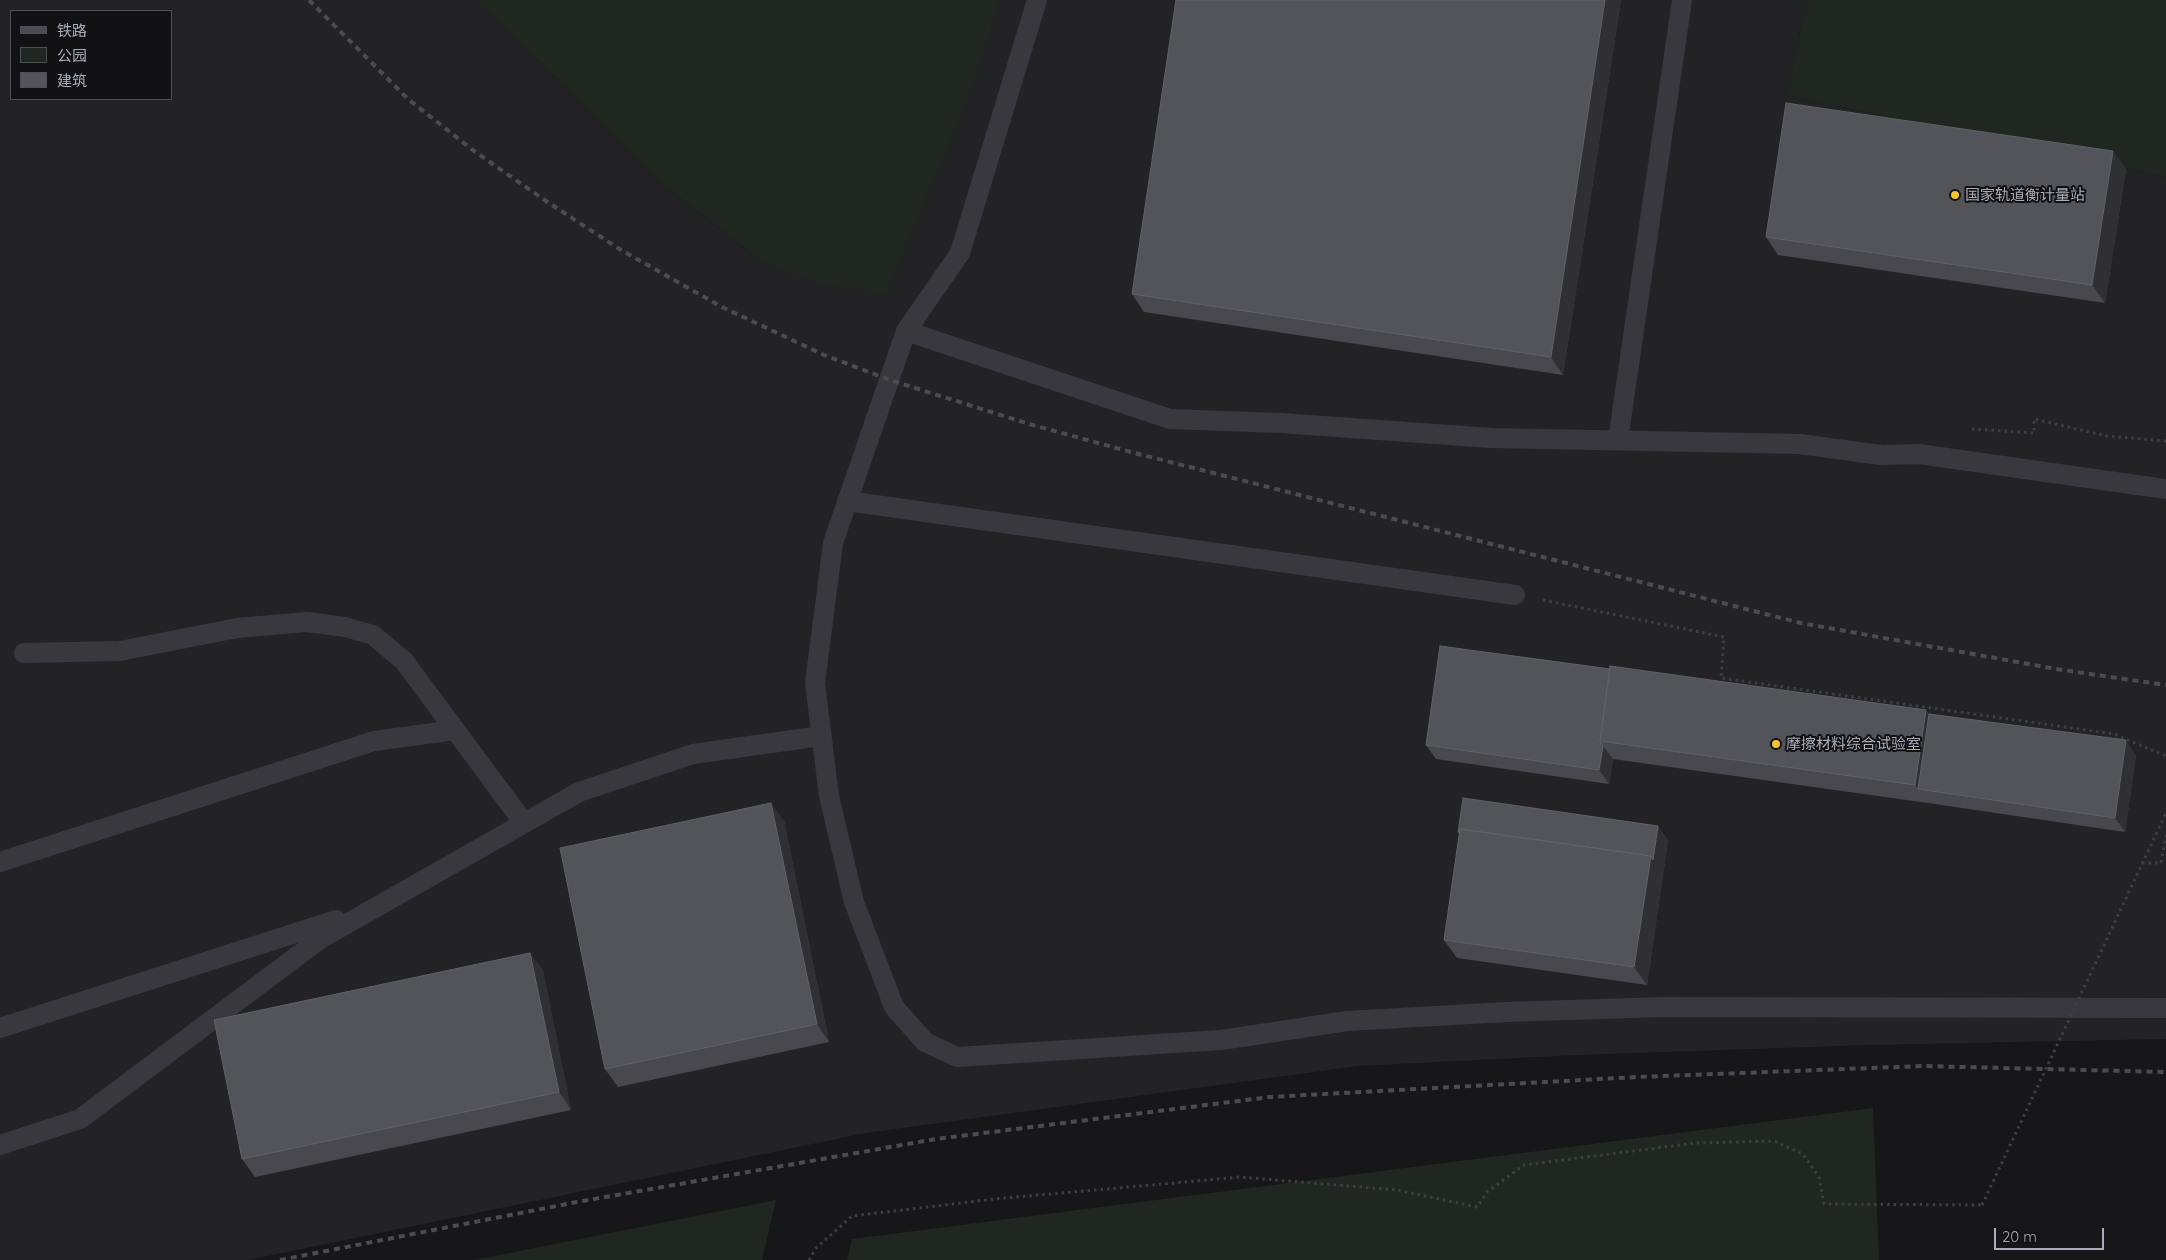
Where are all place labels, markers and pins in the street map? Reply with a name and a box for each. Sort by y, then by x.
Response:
place label: 国家轨道衡计量站 [1965,186,2085,204]
marker: 国家轨道衡计量站 [1949,189,1961,201]
place label: 摩擦材料综合试验室 [1786,735,1921,753]
marker: 摩擦材料综合试验室 [1770,738,1782,750]

